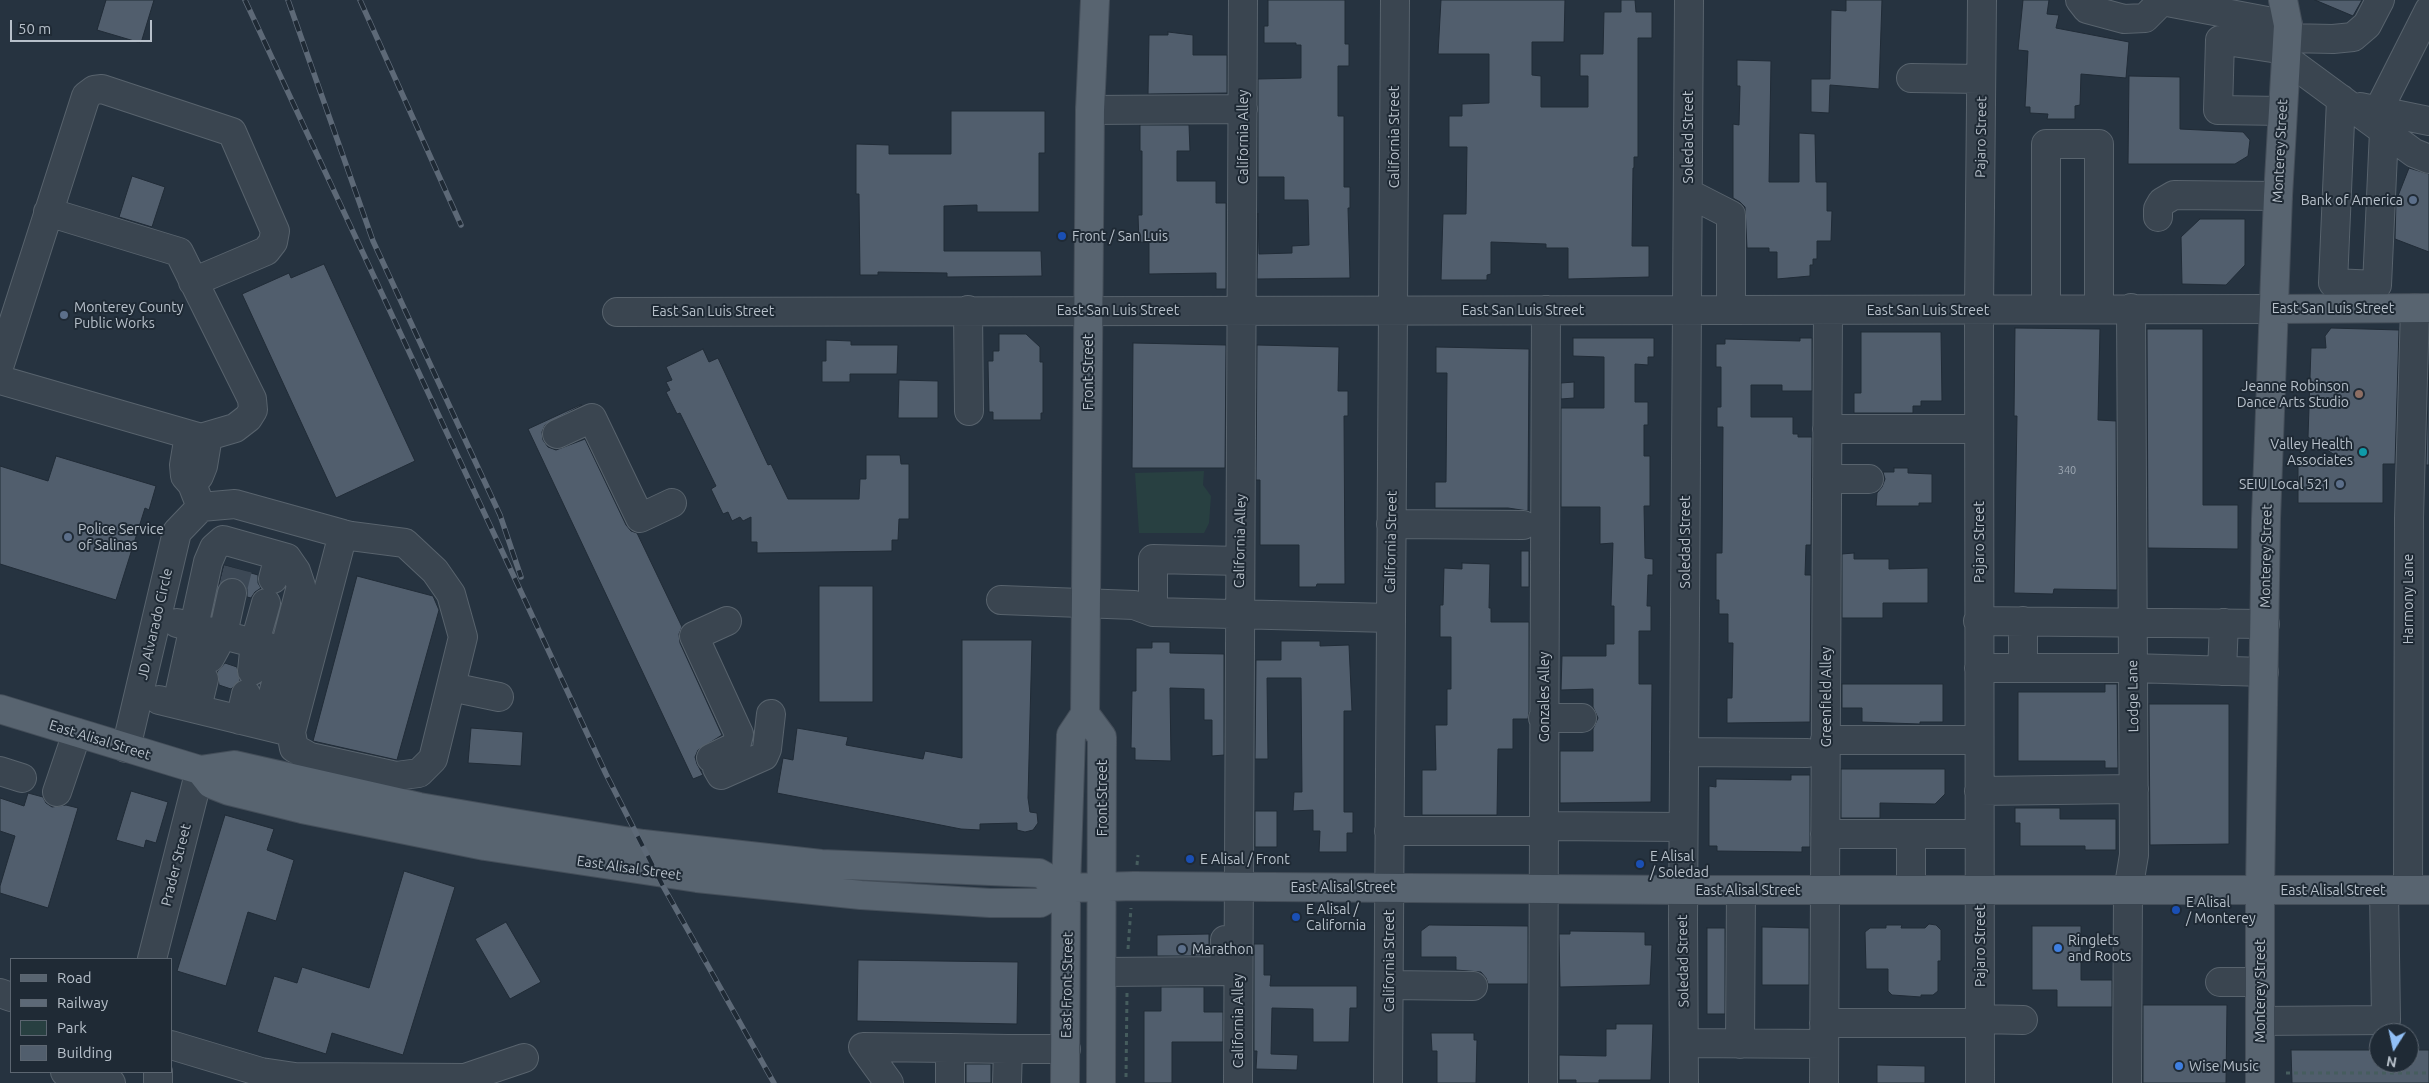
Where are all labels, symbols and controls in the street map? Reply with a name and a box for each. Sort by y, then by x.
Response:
scale bar [12,10,155,42]
text: 50 m [18,20,51,37]
street label: California Street [1386,86,1402,188]
street label: California Alley [1235,90,1251,184]
street label: Soledad Street [1680,91,1696,183]
street label: Pajaro Street [1972,96,1990,178]
street label: Monterey Street [2269,99,2291,203]
place label: Bank of America [2301,192,2403,208]
marker: Bank of America [2407,194,2419,206]
place label: Front / San Luis [1072,228,1168,244]
marker: Front / San Luis [1056,230,1068,242]
place label: Monterey County Public Works [74,299,184,332]
street label: East San Luis Street [2272,300,2394,316]
street label: East San Luis Street [1057,302,1179,318]
street label: East San Luis Street [1462,302,1584,318]
street label: East San Luis Street [1867,302,1989,318]
street label: East San Luis Street [652,303,774,319]
marker: Monterey County Public Works [58,309,70,321]
street label: Front Street [1080,334,1096,410]
place label: Jeanne Robinson Dance Arts Studio [2237,378,2349,411]
marker: Jeanne Robinson Dance Arts Studio [2353,388,2365,400]
place label: Valley Health Associates [2270,436,2353,468]
marker: Valley Health Associates [2357,446,2369,458]
house number: 340 [2058,463,2076,477]
place label: SEIU Local 521 [2239,476,2330,492]
marker: SEIU Local 521 [2334,478,2346,490]
street label: California Street [1382,491,1400,593]
street label: California Alley [1231,494,1249,588]
street label: Soledad Street [1677,496,1693,588]
street label: Pajaro Street [1971,501,1987,583]
street label: Monterey Street [2257,504,2275,608]
place label: Police Service of Salinas [78,521,164,554]
marker: Police Service of Salinas [62,531,74,543]
street label: Harmony Lane [2400,554,2416,644]
street label: JD Alvarado Circle [134,567,176,681]
street label: Greenfield Alley [1818,647,1834,747]
street label: Gonzales Alley [1536,652,1552,742]
street label: Lodge Lane [2124,660,2142,732]
street label: East Alisal Street [47,717,153,763]
street label: Front Street [1094,760,1110,836]
street label: Prader Street [158,822,194,908]
place label: E Alisal / Soledad [1650,848,1709,880]
place label: E Alisal / Front [1200,851,1290,867]
street label: East Alisal Street [576,852,682,884]
marker: E Alisal / Front [1184,853,1196,865]
marker: E Alisal / Soledad [1634,858,1646,870]
street label: East Alisal Street [1290,879,1396,895]
street label: East Alisal Street [1695,882,1801,898]
street label: East Alisal Street [2280,882,2386,898]
place label: E Alisal / Monterey [2186,894,2256,926]
place label: E Alisal / California [1306,901,1366,934]
marker: E Alisal / Monterey [2170,904,2182,916]
street label: Pajaro Street [1972,905,1988,987]
street label: California Street [1381,910,1397,1012]
marker: E Alisal / California [1290,911,1302,923]
street label: Soledad Street [1674,914,1692,1008]
street label: East Front Street [1058,932,1076,1038]
place label: Ringlets and Roots [2068,932,2131,964]
street label: Monterey Street [2252,939,2268,1043]
place label: Marathon [1192,941,1254,957]
marker: Ringlets and Roots [2052,942,2064,954]
marker: Marathon [1176,943,1188,955]
legend [10,958,172,1073]
text: Road [57,969,92,986]
street label: California Alley [1230,974,1246,1068]
text: Railway [57,994,108,1011]
text: Park [57,1019,87,1036]
north arrow [2369,1023,2419,1073]
text: Building [57,1044,112,1061]
text: N [2385,1053,2398,1071]
place label: Wise Music [2189,1058,2259,1074]
marker: Wise Music [2173,1060,2185,1072]

